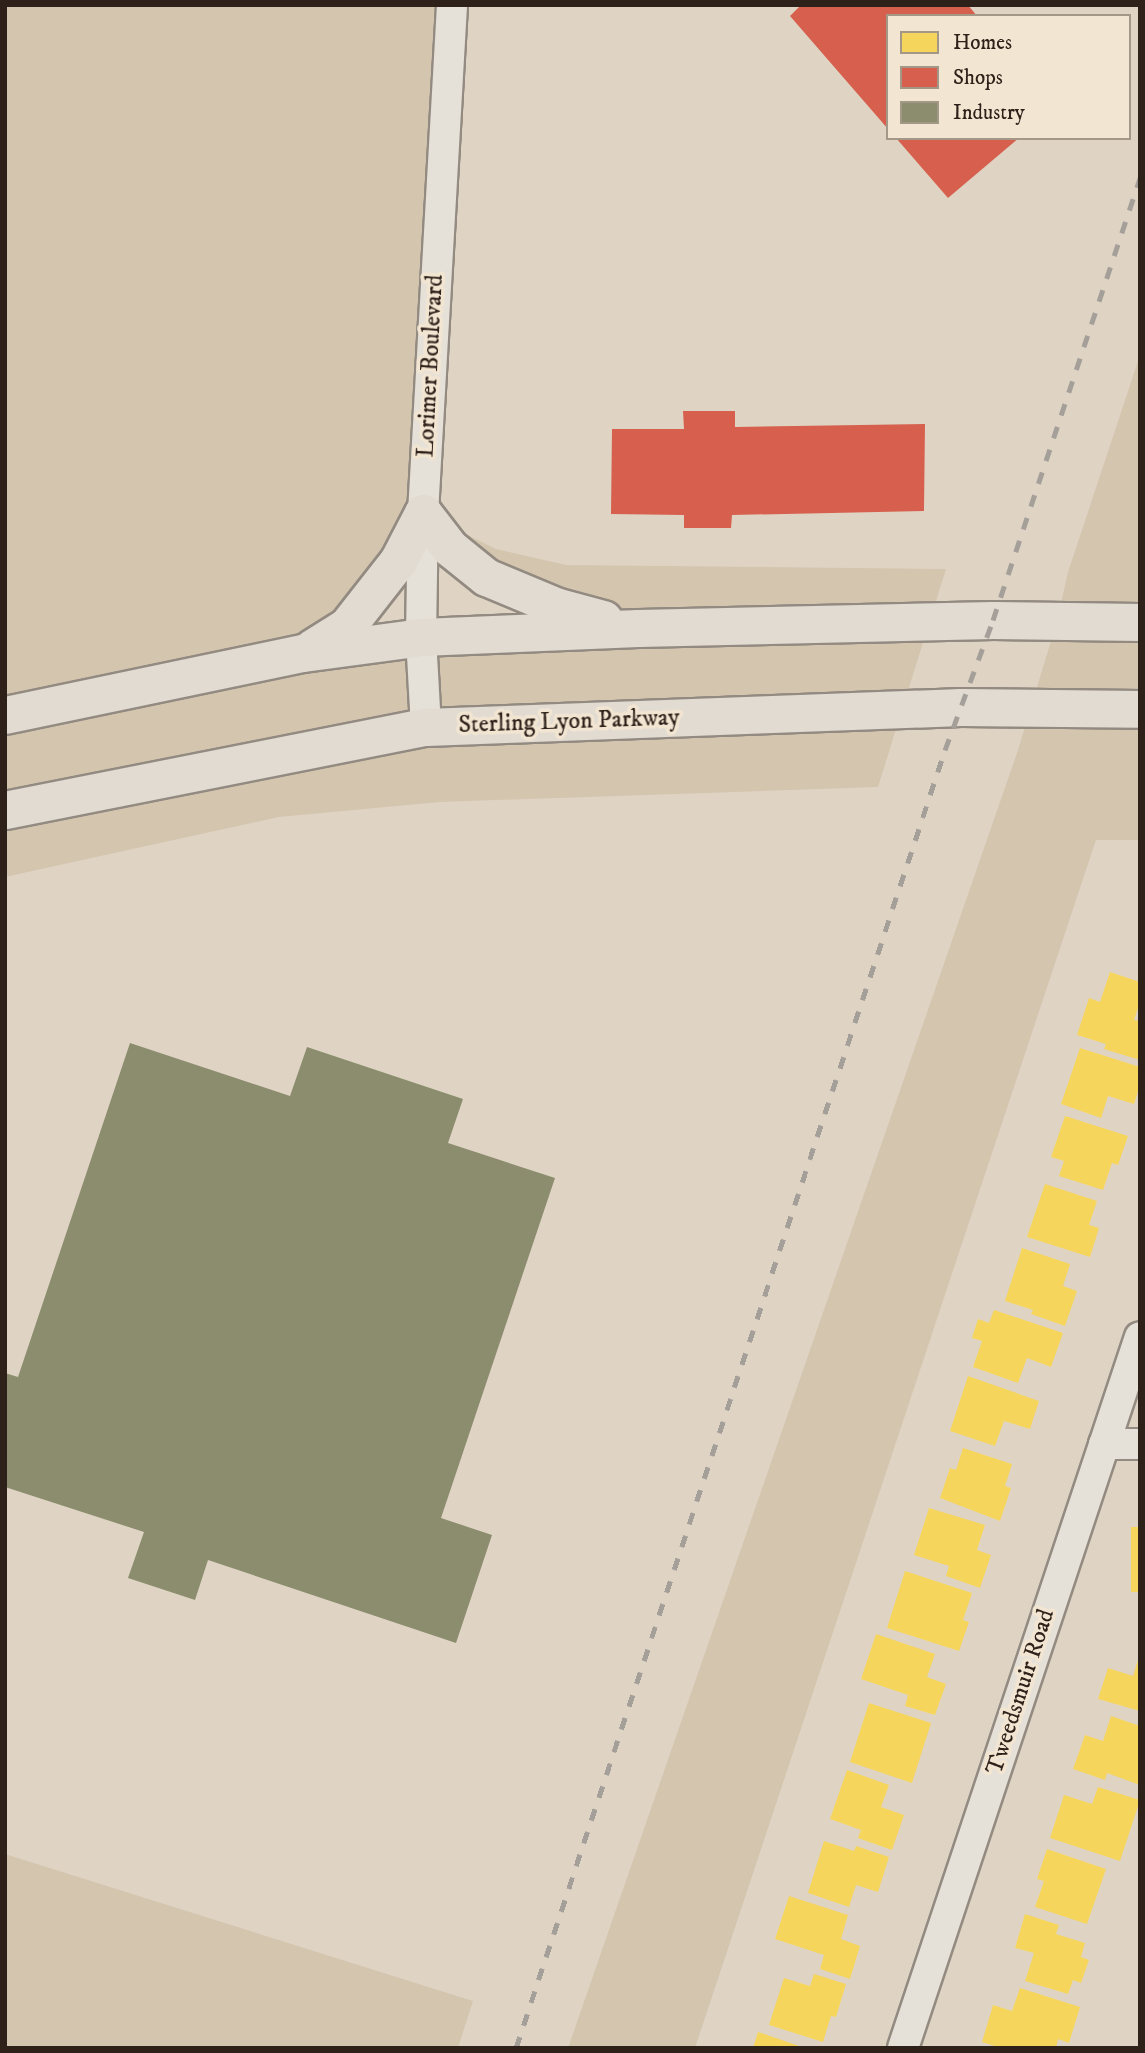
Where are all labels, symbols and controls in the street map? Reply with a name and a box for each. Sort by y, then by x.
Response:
legend [886,14,1131,140]
text: Homes [953,30,1012,56]
text: Shops [953,65,1003,91]
text: Industry [953,100,1025,126]
street label: Lorimer Boulevard [412,274,450,458]
street label: Sterling Lyon Parkway [458,704,680,740]
street label: Tweedsmuir Road [981,1606,1061,1778]

